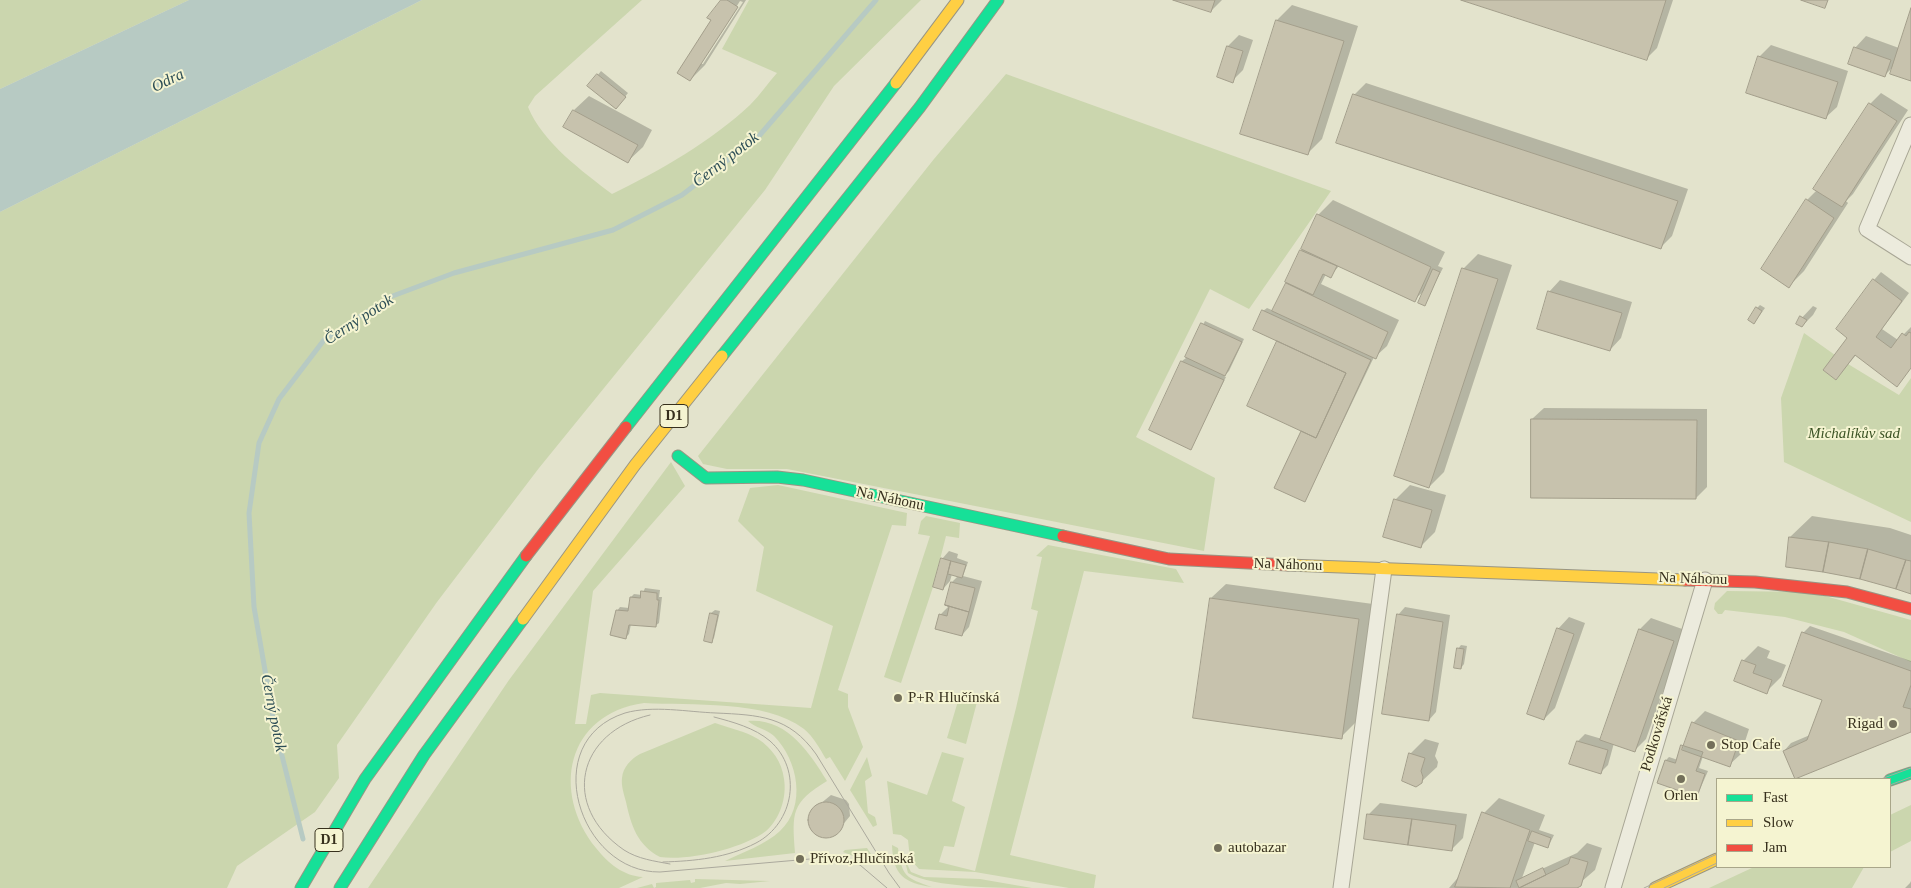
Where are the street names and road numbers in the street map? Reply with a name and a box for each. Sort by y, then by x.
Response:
road number: D1 [660,404,688,428]
street label: Na Náhonu [855,483,925,515]
street label: Na Náhonu [1253,555,1323,575]
street label: Na Náhonu [1658,569,1728,589]
street label: Podkovářská [1637,694,1677,774]
road number: D1 [315,828,343,852]

